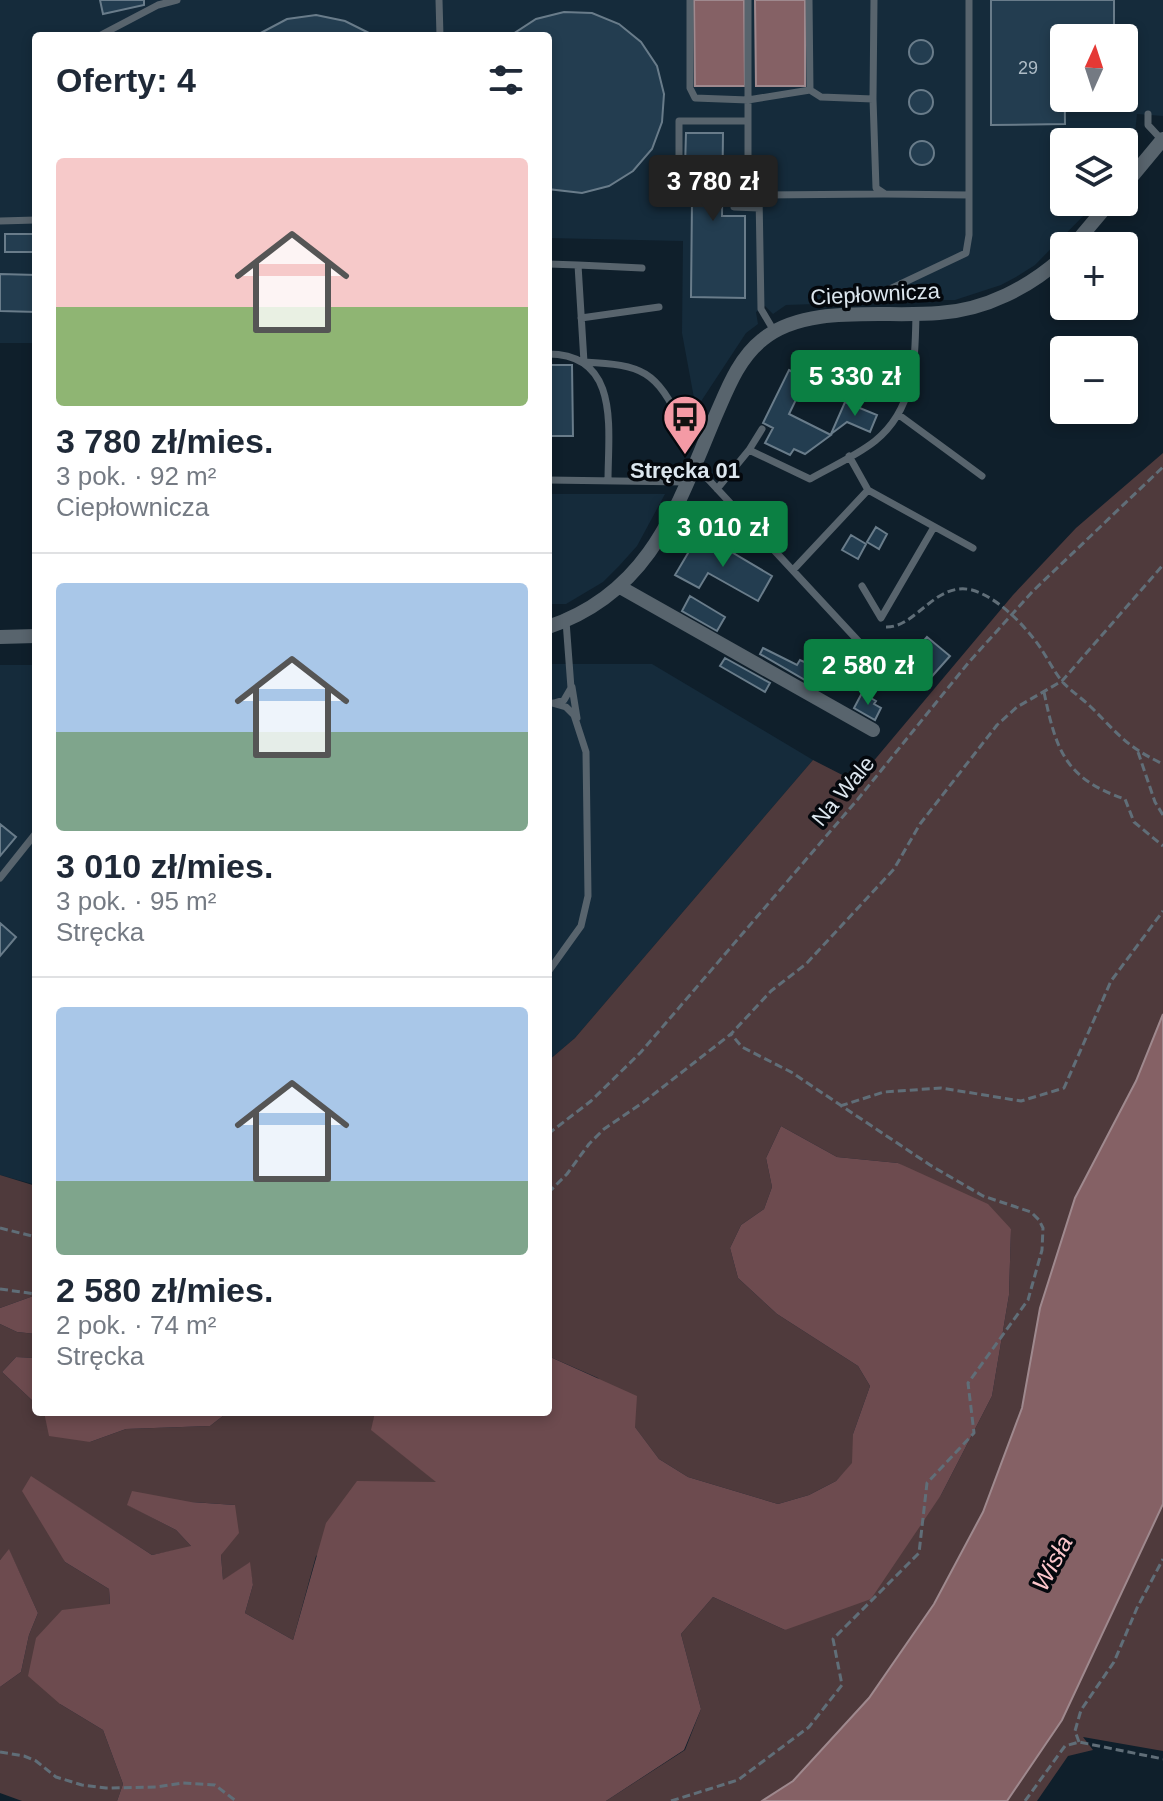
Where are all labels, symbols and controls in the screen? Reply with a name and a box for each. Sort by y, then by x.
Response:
north arrow [1050,24,1138,112]
map controls [1050,24,1138,424]
icon: filters [484,58,528,102]
house number: 29 [1018,58,1038,78]
text: Oferty: 4 [56,61,196,99]
button: layers [1050,128,1138,216]
pin: 3 780 zł [630,155,796,223]
text: 3 780 zł [667,166,759,196]
icon: home [220,210,364,354]
button: + [1050,232,1138,320]
street label: Ciepłownicza [810,278,941,310]
button: − [1050,336,1138,424]
pin: 5 330 zł [772,350,938,418]
text: 5 330 zł [809,361,901,391]
bus stop icon: Stręcka 01 [661,393,709,456]
text: 3 780 zł/mies. [56,422,273,460]
place label: Stręcka 01 [630,458,740,483]
text: 3 pok. · 92 m² [56,461,216,491]
text: Ciepłownicza [56,492,209,522]
pin: 3 010 zł [640,501,806,569]
text: 3 010 zł [677,512,769,542]
icon: home [220,635,364,779]
pin: 2 580 zł [785,639,951,707]
text: 2 580 zł [822,650,914,680]
street label: Na Wale [807,751,879,831]
text: 3 010 zł/mies. [56,847,273,885]
text: 3 pok. · 95 m² [56,886,216,916]
text: Stręcka [56,917,144,947]
icon: home [220,1059,364,1203]
text: 2 580 zł/mies. [56,1271,273,1309]
text: 2 pok. · 74 m² [56,1310,216,1340]
text: Stręcka [56,1341,144,1371]
water label: Wisła [1026,1531,1078,1595]

